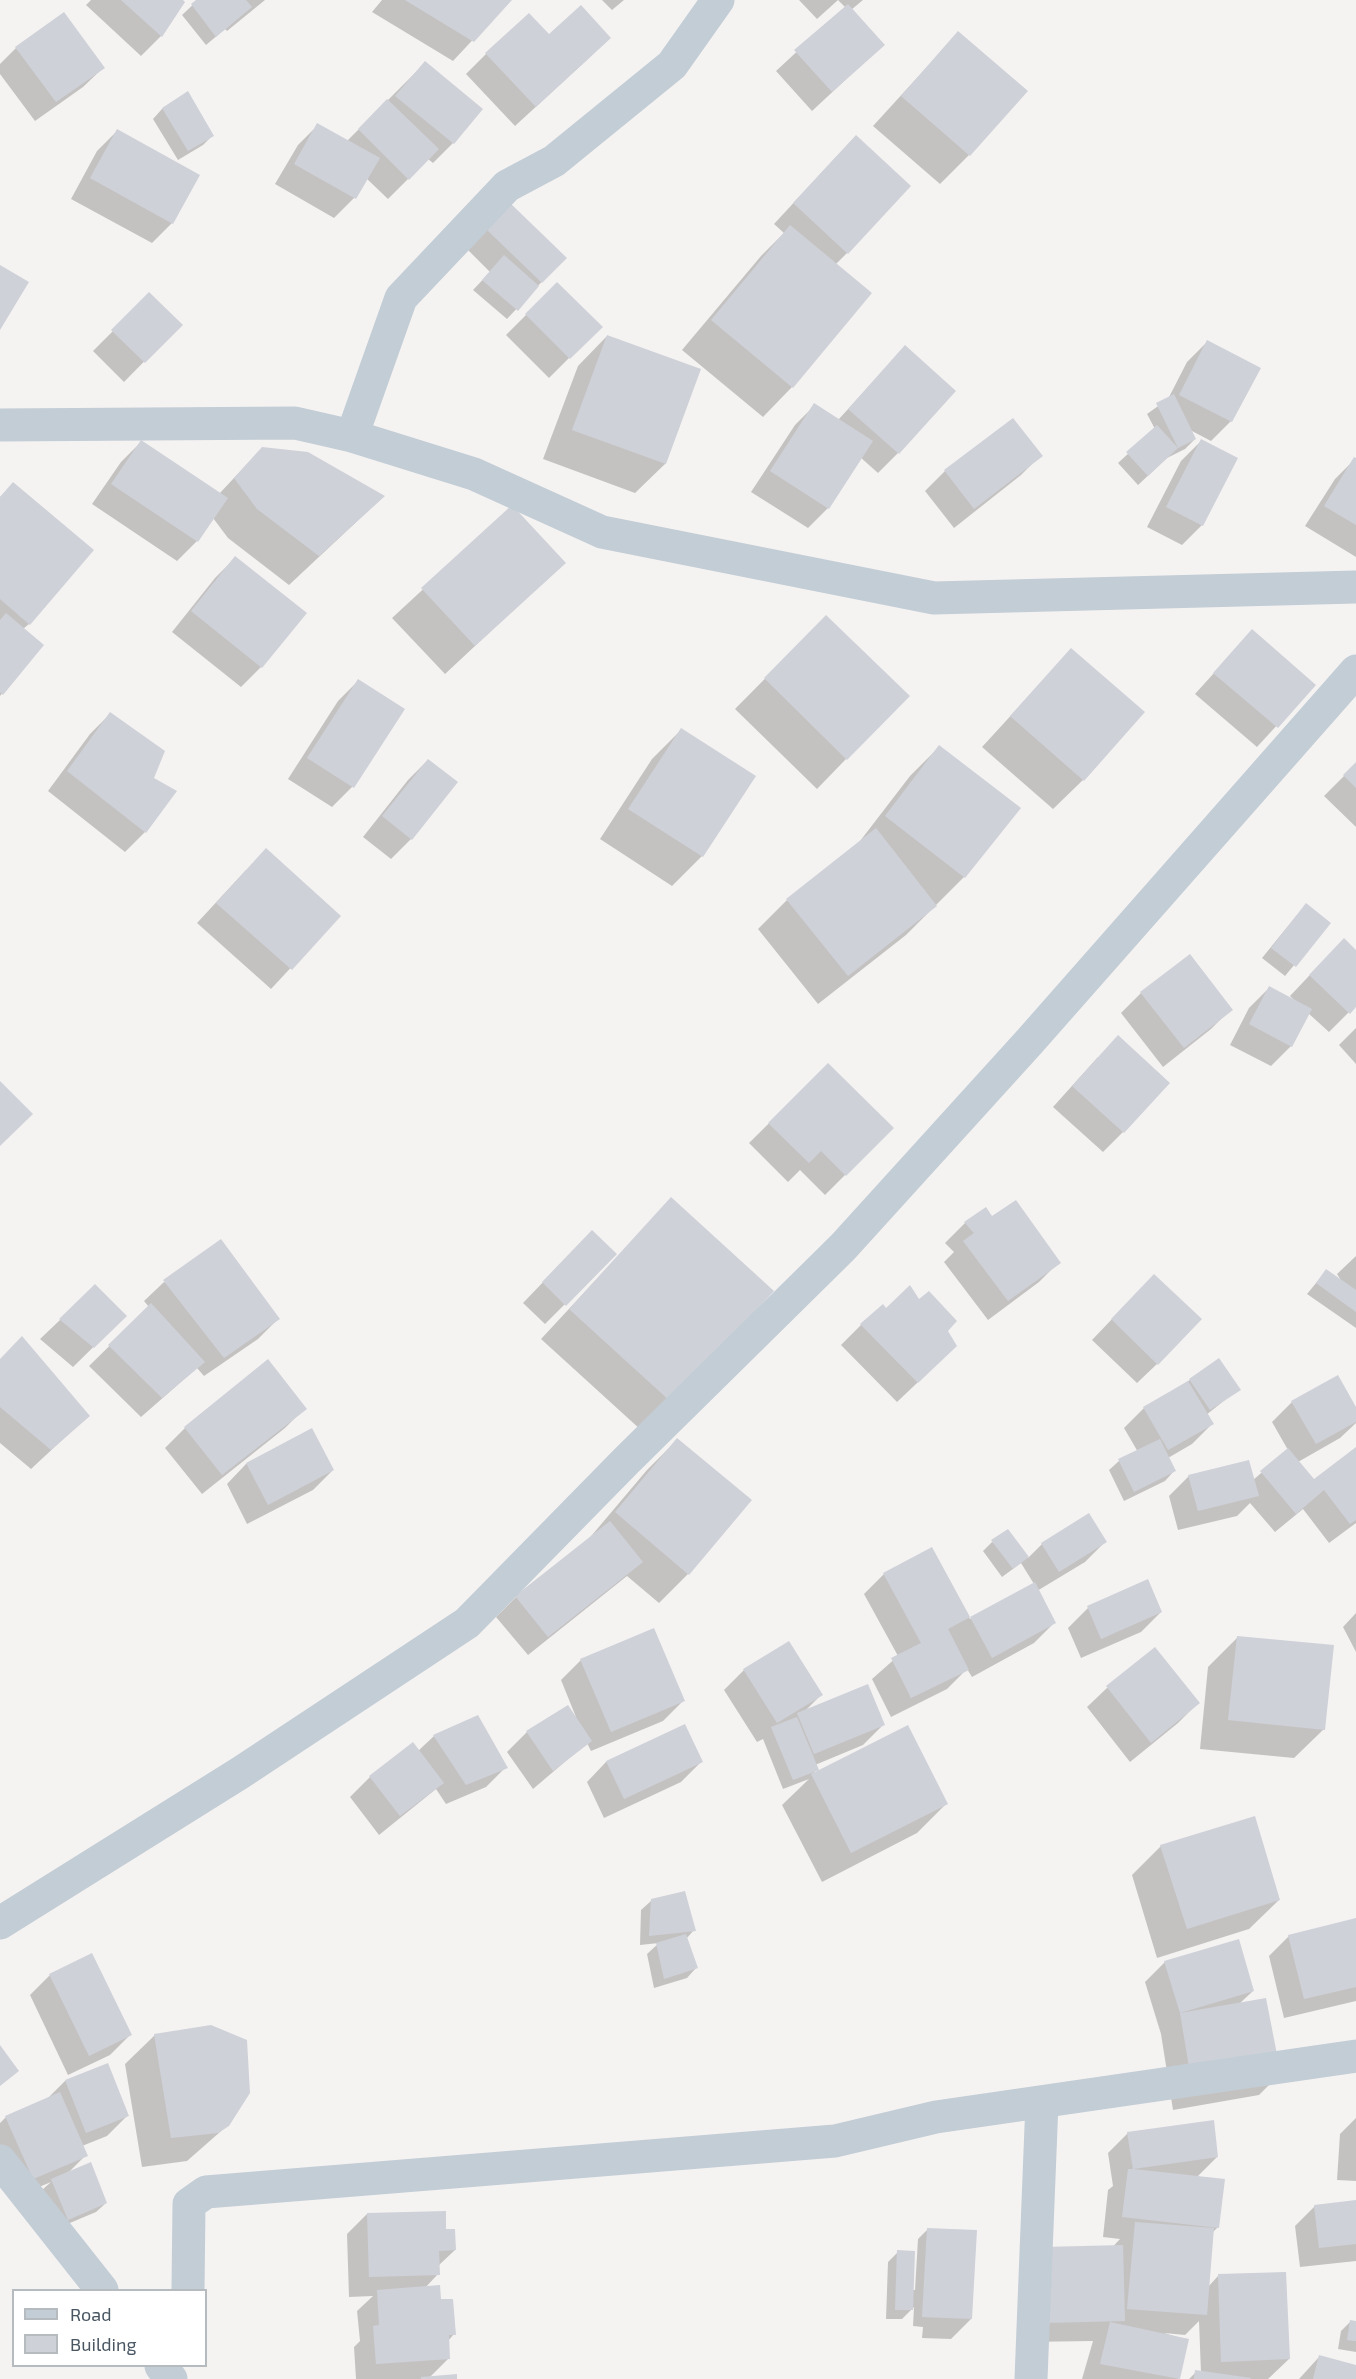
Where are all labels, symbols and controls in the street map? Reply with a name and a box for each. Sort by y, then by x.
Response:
legend [12,2289,207,2367]
text: Road [70,2303,111,2325]
text: Building [70,2333,137,2355]

